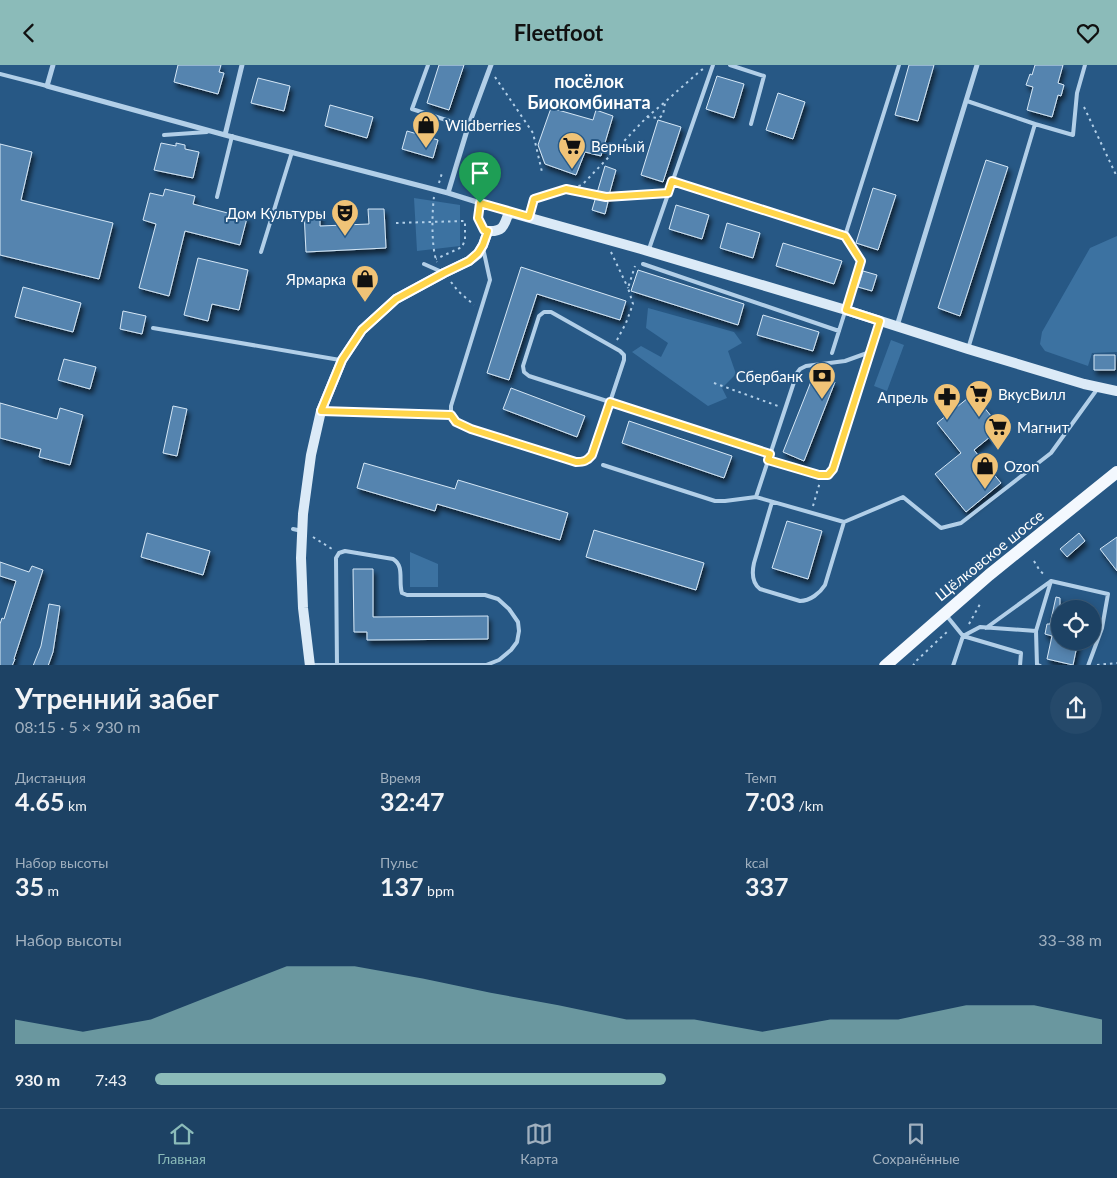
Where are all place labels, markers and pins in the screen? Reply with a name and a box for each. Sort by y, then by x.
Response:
shop icon: Wildberries [411,110,441,149]
place label: Wildberries [445,116,521,134]
supermarket icon: Верный [557,131,587,170]
place label: Верный [591,137,645,155]
pin [459,152,501,203]
theatre icon: Дом Культуры [330,198,360,237]
place label: Дом Культуры [226,204,326,222]
shop icon: Ярмарка [350,264,380,303]
place label: Ярмарка [285,270,346,288]
bank icon: Сбербанк [807,361,837,400]
place label: Сбербанк [736,367,803,385]
supermarket icon: ВкусВилл [964,379,994,418]
pharmacy icon: Апрель [932,382,962,421]
place label: ВкусВилл [998,385,1066,403]
place label: Апрель [877,388,928,406]
supermarket icon: Магнит [983,412,1013,451]
place label: Магнит [1017,418,1069,436]
shop icon: Ozon [970,451,1000,490]
place label: Ozon [1004,457,1039,475]

